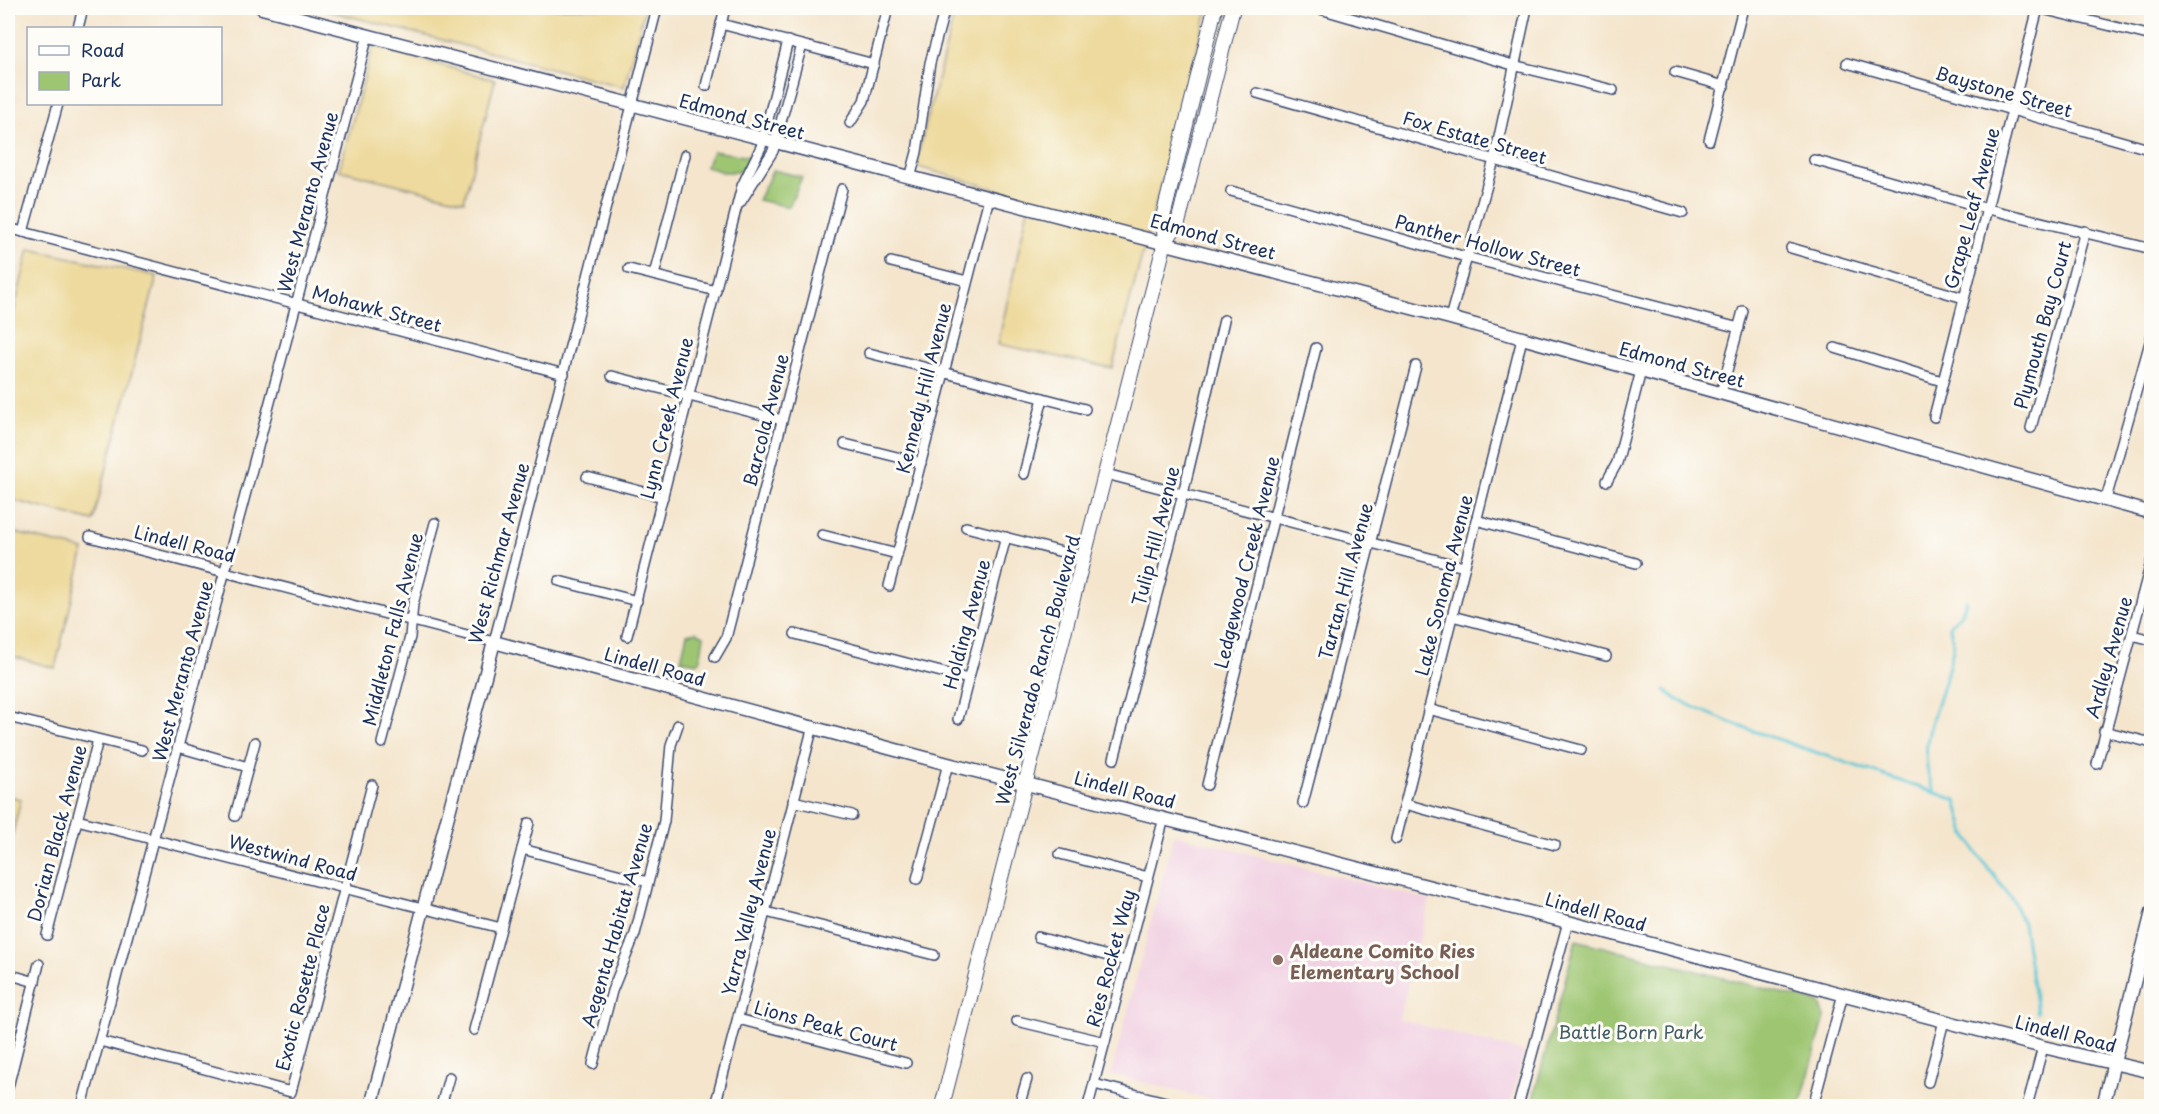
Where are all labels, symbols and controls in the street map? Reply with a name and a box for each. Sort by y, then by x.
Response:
legend [27,27,222,105]
text: Road [81,36,125,63]
street label: Baystone Street [1932,59,2076,123]
text: Park [81,66,121,93]
street label: Edmond Street [676,86,808,146]
street label: Fox Estate Street [1400,104,1550,170]
street label: West Meranto Avenue [270,108,344,296]
street label: Grape Leaf Avenue [1936,124,2006,292]
street label: Edmond Street [1147,206,1279,266]
street label: Panther Hollow Street [1392,207,1584,283]
street label: Plymouth Bay Court [2007,238,2077,412]
street label: Mohawk Street [309,278,445,338]
street label: Kennedy Hill Avenue [889,300,957,476]
street label: Lynn Creek Avenue [633,334,699,502]
street label: Edmond Street [1616,334,1748,394]
street label: Barcola Avenue [735,350,795,489]
street label: Ledgewood Creek Avenue [1207,453,1286,671]
street label: West Richmar Avenue [461,459,535,647]
street label: Tulip Hill Avenue [1125,463,1185,609]
street label: Lake Sonoma Avenue [1407,491,1479,678]
street label: Tartan Hill Avenue [1311,499,1379,662]
street label: Lindell Road [131,517,239,569]
street label: Middleton Falls Avenue [355,529,429,728]
street label: West Silverado Ranch Boulevard [988,532,1086,808]
street label: Holding Avenue [936,556,996,692]
street label: West Meranto Avenue [145,577,219,765]
street label: Ardley Avenue [2078,593,2138,721]
street label: Lindell Road [601,640,709,692]
street label: Dorian Black Avenue [19,742,93,924]
street label: Lindell Road [1071,763,1179,815]
street label: Aegenta Habitat Avenue [574,819,658,1031]
street label: Yarra Valley Avenue [714,825,782,999]
street label: Westwind Road [226,827,360,887]
street label: Lindell Road [1542,885,1650,937]
street label: Ries Rocket Way [1079,886,1141,1030]
street label: Exotic Rosette Place [268,901,336,1073]
place label: Aldeane Comito Ries Elementary School [1289,937,1475,985]
marker: Aldeane Comito Ries Elementary School [1271,953,1285,967]
street label: Lions Peak Court [751,993,901,1057]
street label: Lindell Road [2012,1007,2120,1059]
park label: Battle Born Park [1558,1018,1704,1045]

